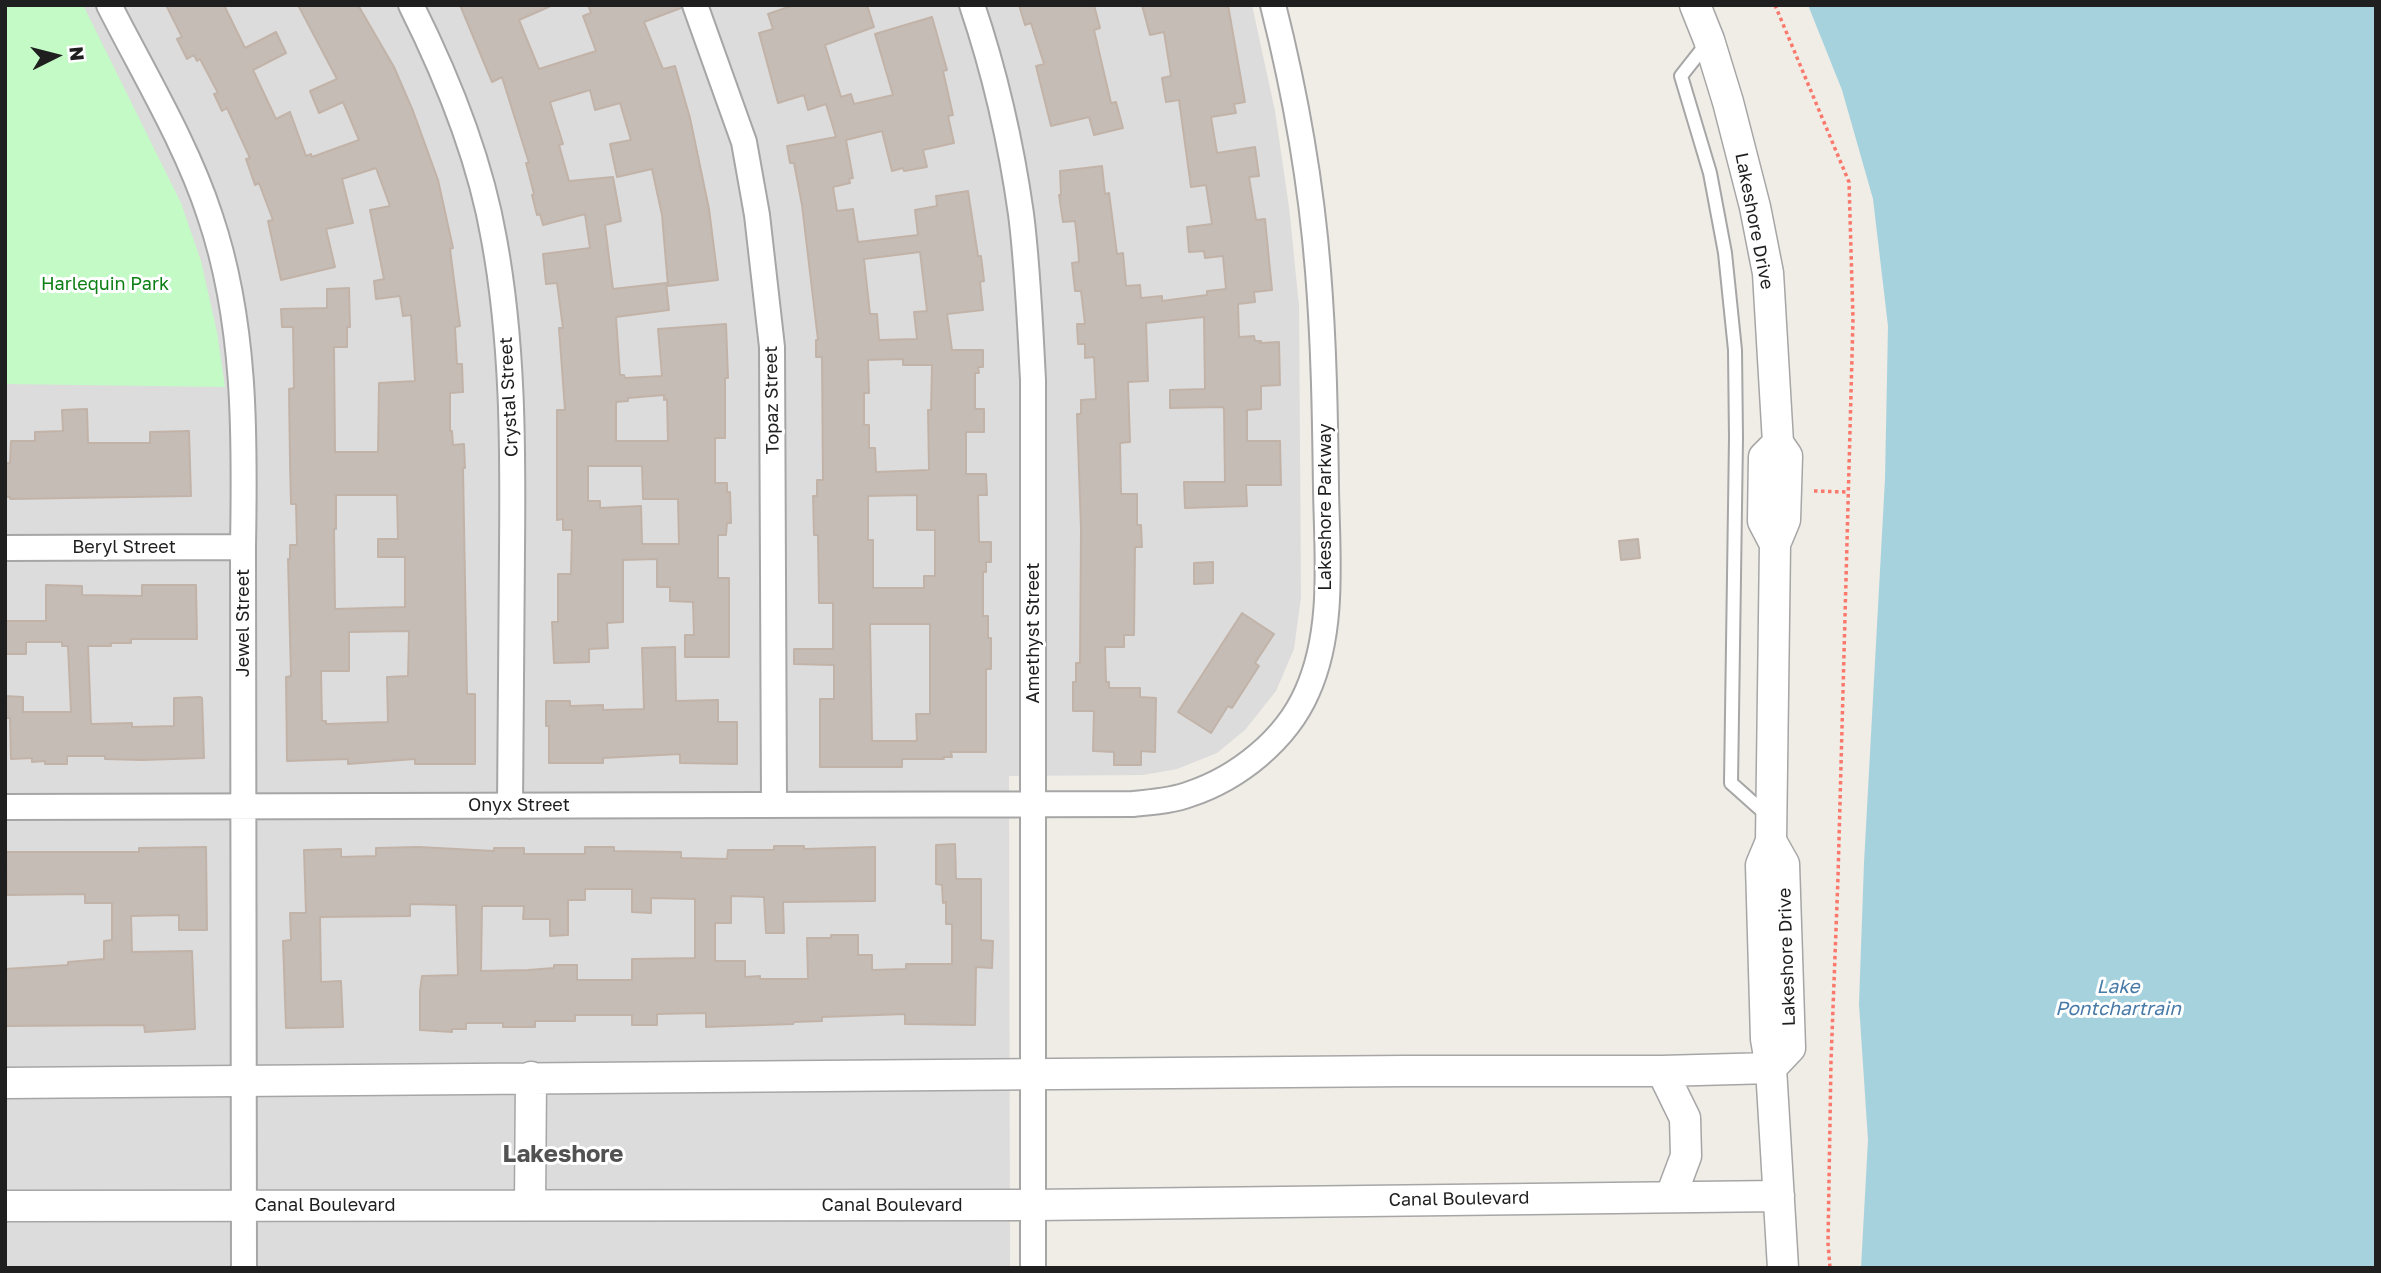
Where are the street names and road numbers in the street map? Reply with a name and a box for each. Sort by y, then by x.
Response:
street label: Lakeshore Drive [1730,151,1778,291]
street label: Crystal Street [495,336,523,458]
street label: Topaz Street [760,346,784,454]
street label: Lakeshore Parkway [1314,423,1336,591]
street label: Beryl Street [72,536,176,558]
street label: Amethyst Street [1022,563,1044,703]
street label: Jewel Street [232,569,254,677]
street label: Onyx Street [468,794,570,816]
street label: Lakeshore Drive [1774,887,1800,1027]
street label: Canal Boulevard [1388,1187,1530,1211]
street label: Canal Boulevard [255,1194,395,1216]
street label: Canal Boulevard [822,1194,962,1216]

